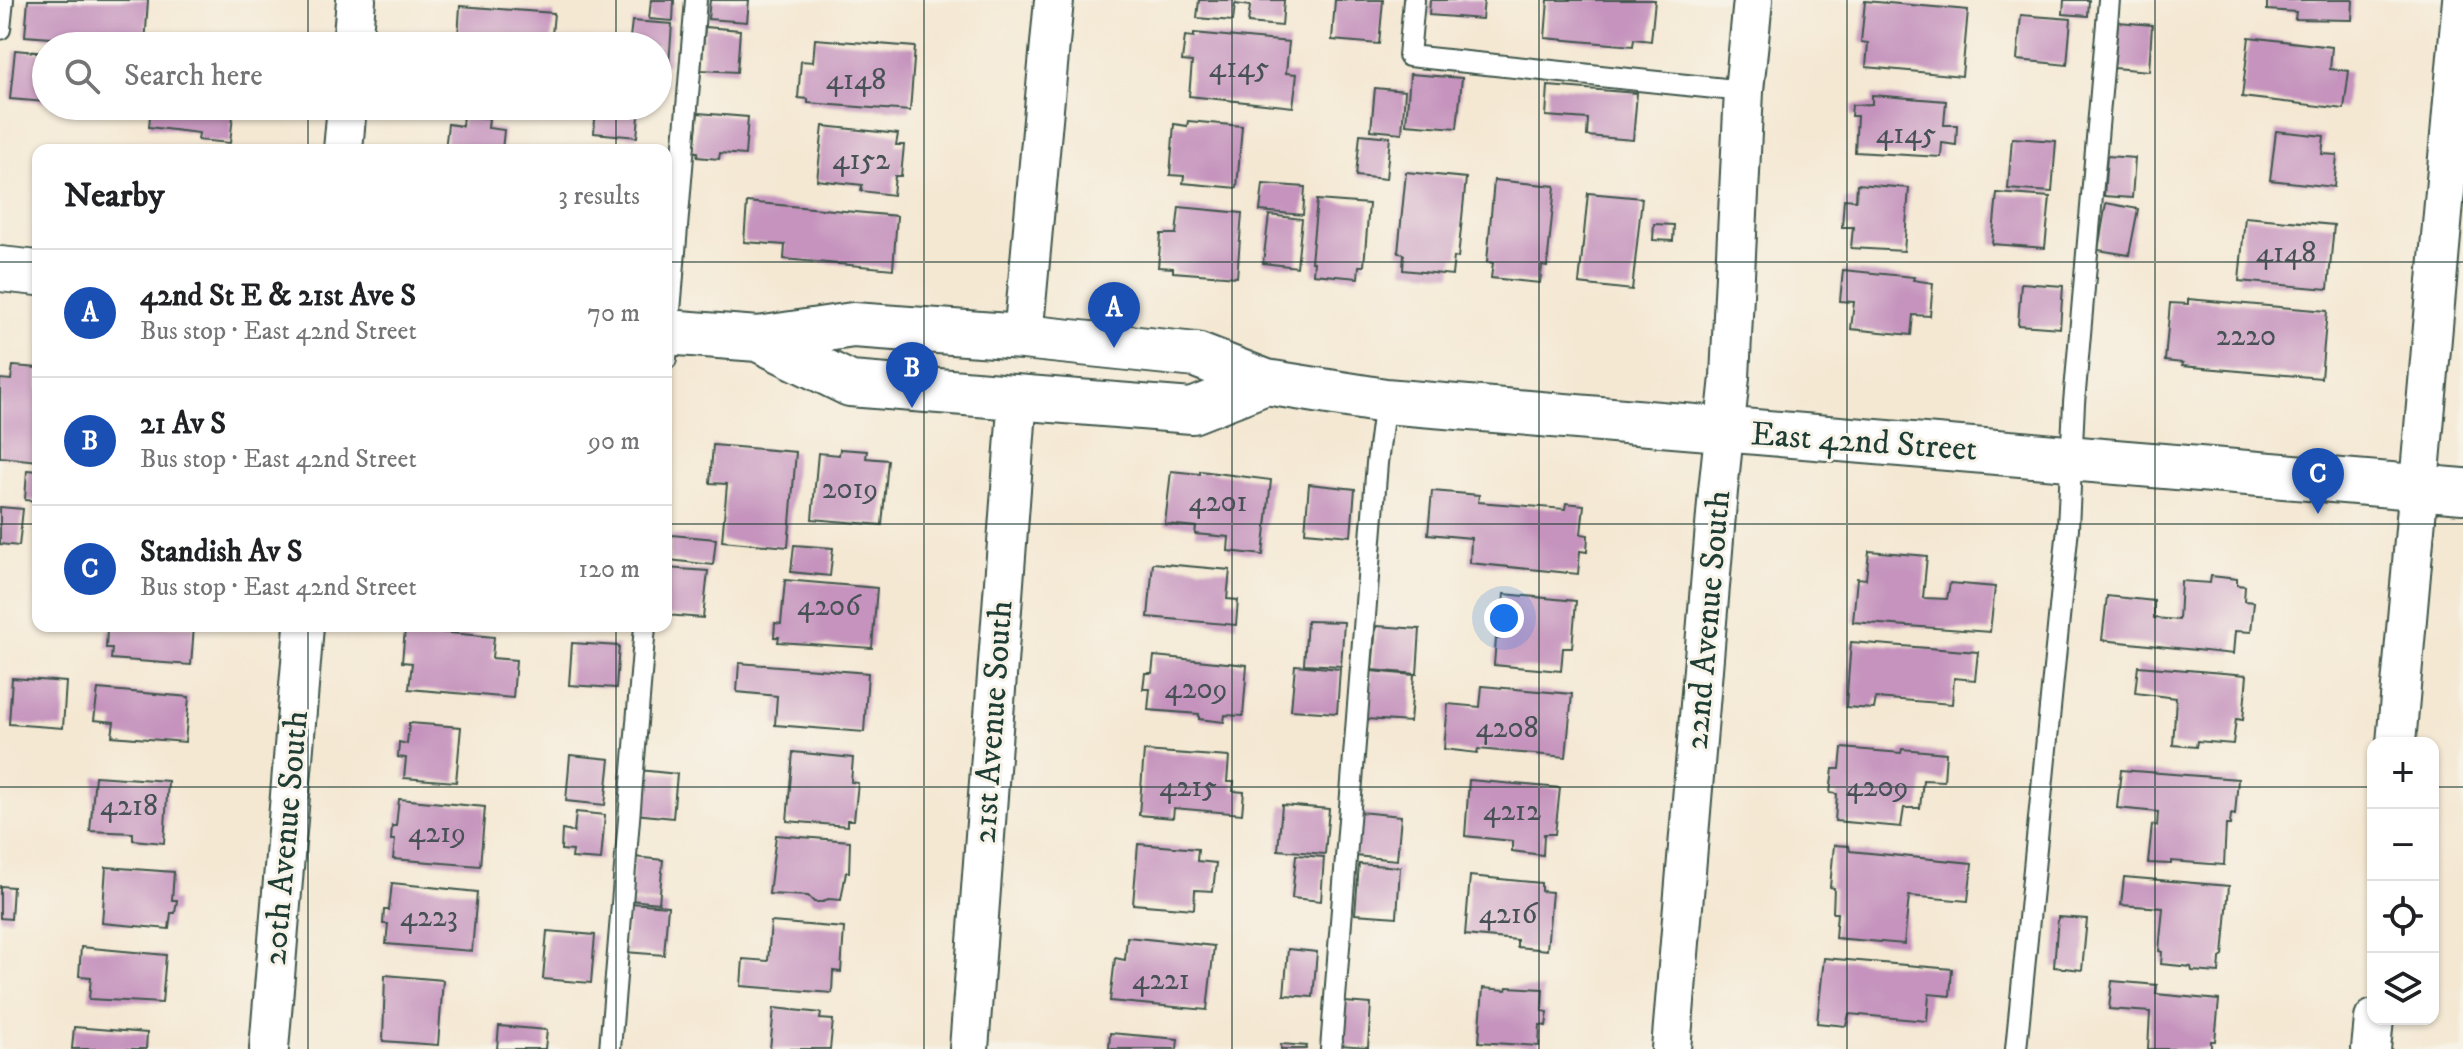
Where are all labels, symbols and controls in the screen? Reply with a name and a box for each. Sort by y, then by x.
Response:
search box [32,32,672,120]
house number: 4145 [1209,50,1269,87]
icon: search [60,54,104,98]
text: Search here [124,58,263,95]
house number: 4148 [826,62,886,99]
house number: 4145 [1876,116,1936,153]
house number: 4152 [832,142,890,179]
text: Nearby [64,175,165,217]
text: 3 results [558,180,640,213]
house number: 4148 [2256,235,2316,272]
text: 42nd St E & 21st Ave S [140,278,416,315]
pin: A [1088,282,1140,348]
text: A [82,297,98,330]
text: 70 m [587,297,640,330]
text: Bus stop · East 42nd Street [140,315,417,348]
house number: 2220 [2216,318,2276,355]
pin: B [886,342,938,408]
text: 21 Av S [140,406,226,443]
street label: East 42nd Street [1749,413,1979,471]
text: B [82,425,98,458]
text: 90 m [588,425,640,458]
text: Bus stop · East 42nd Street [140,443,417,476]
pin: C [2292,448,2344,514]
house number: 2019 [822,471,878,508]
house number: 4201 [1188,484,1248,521]
street label: 22nd Avenue South [1676,488,1740,751]
text: Standish Av S [140,534,302,571]
text: C [81,553,99,586]
text: 120 m [579,553,640,586]
text: Bus stop · East 42nd Street [140,571,417,604]
house number: 4206 [797,588,862,625]
your location [1484,598,1524,638]
street label: 21st Avenue South [964,599,1022,845]
house number: 4209 [1164,671,1228,708]
street label: 20th Avenue South [254,709,318,967]
house number: 4208 [1475,710,1539,747]
map controls [2367,737,2439,1025]
button: + [2367,737,2439,809]
house number: 4215 [1159,769,1217,806]
house number: 4209 [1845,769,1909,806]
house number: 4218 [100,788,158,825]
house number: 4212 [1483,793,1541,830]
button: − [2367,809,2439,881]
house number: 4219 [408,815,466,852]
button: locate [2367,881,2439,953]
house number: 4216 [1479,896,1539,933]
house number: 4223 [400,899,458,936]
button: layers [2367,953,2439,1025]
house number: 4221 [1132,962,1190,999]

